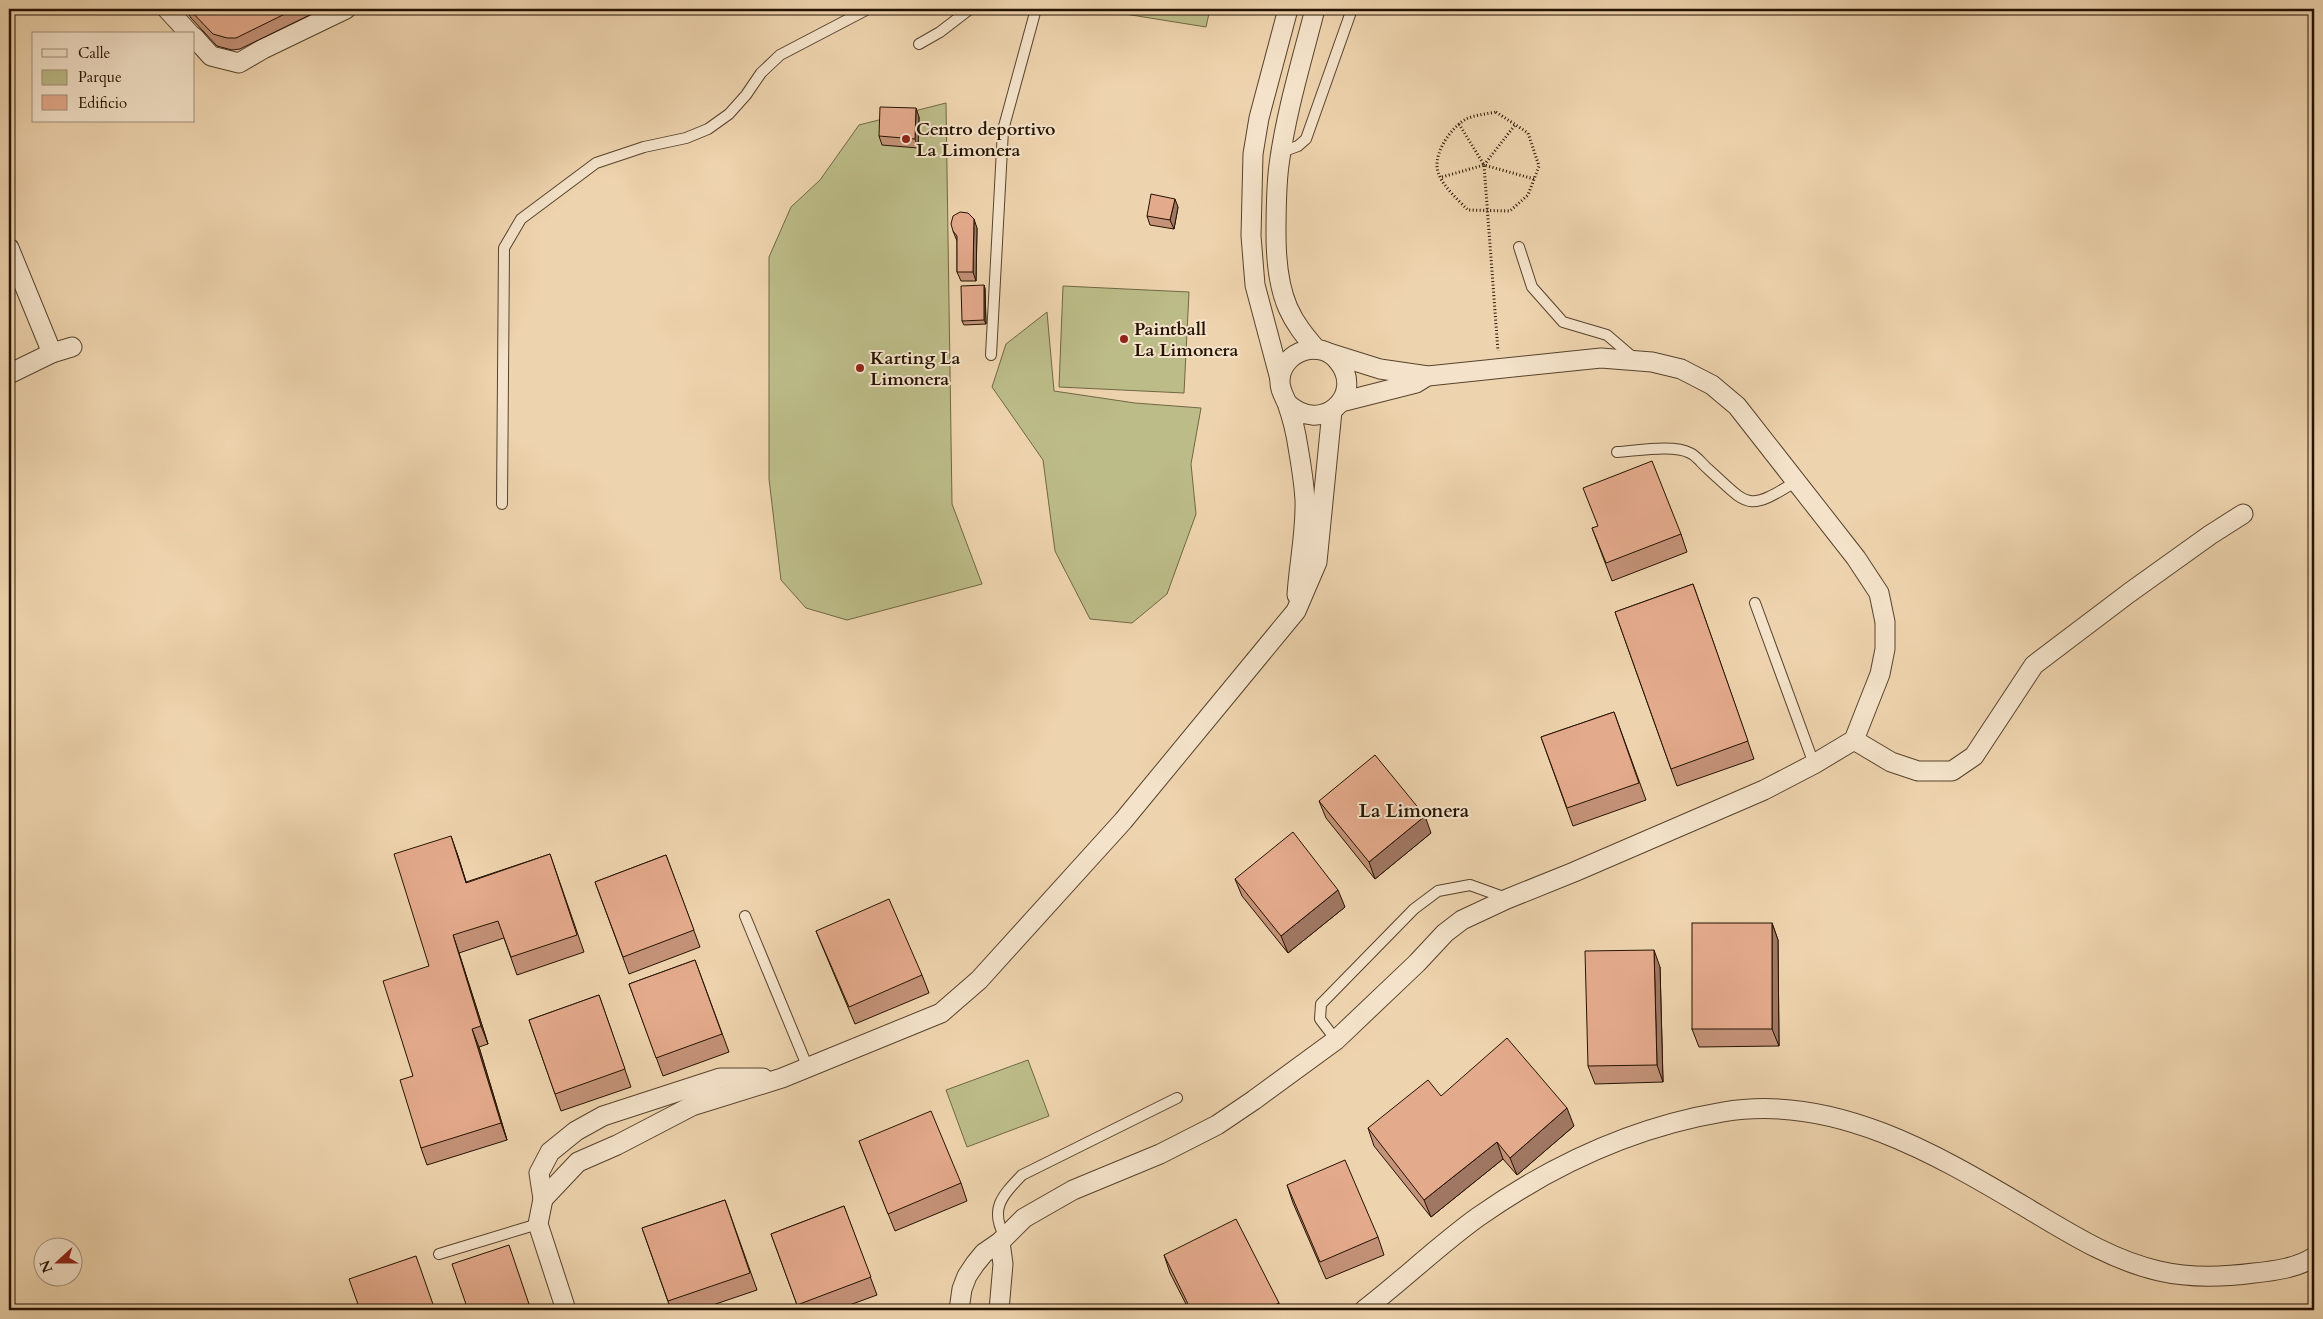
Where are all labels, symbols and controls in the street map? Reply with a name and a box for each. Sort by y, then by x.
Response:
legend [32,32,195,122]
text: Calle [78,43,111,63]
text: Parque [78,67,122,87]
text: Edificio [78,93,127,113]
place label: Centro deportivo La Limonera [916,117,1056,163]
marker: Centro deportivo La Limonera [900,133,912,145]
place label: Paintball La Limonera [1134,317,1239,363]
marker: Paintball La Limonera [1118,333,1130,345]
place label: Karting La Limonera [870,346,960,392]
marker: Karting La Limonera [854,362,866,374]
district label: La Limonera [1359,798,1470,824]
north arrow [32,1236,82,1286]
text: N [35,1257,57,1276]

